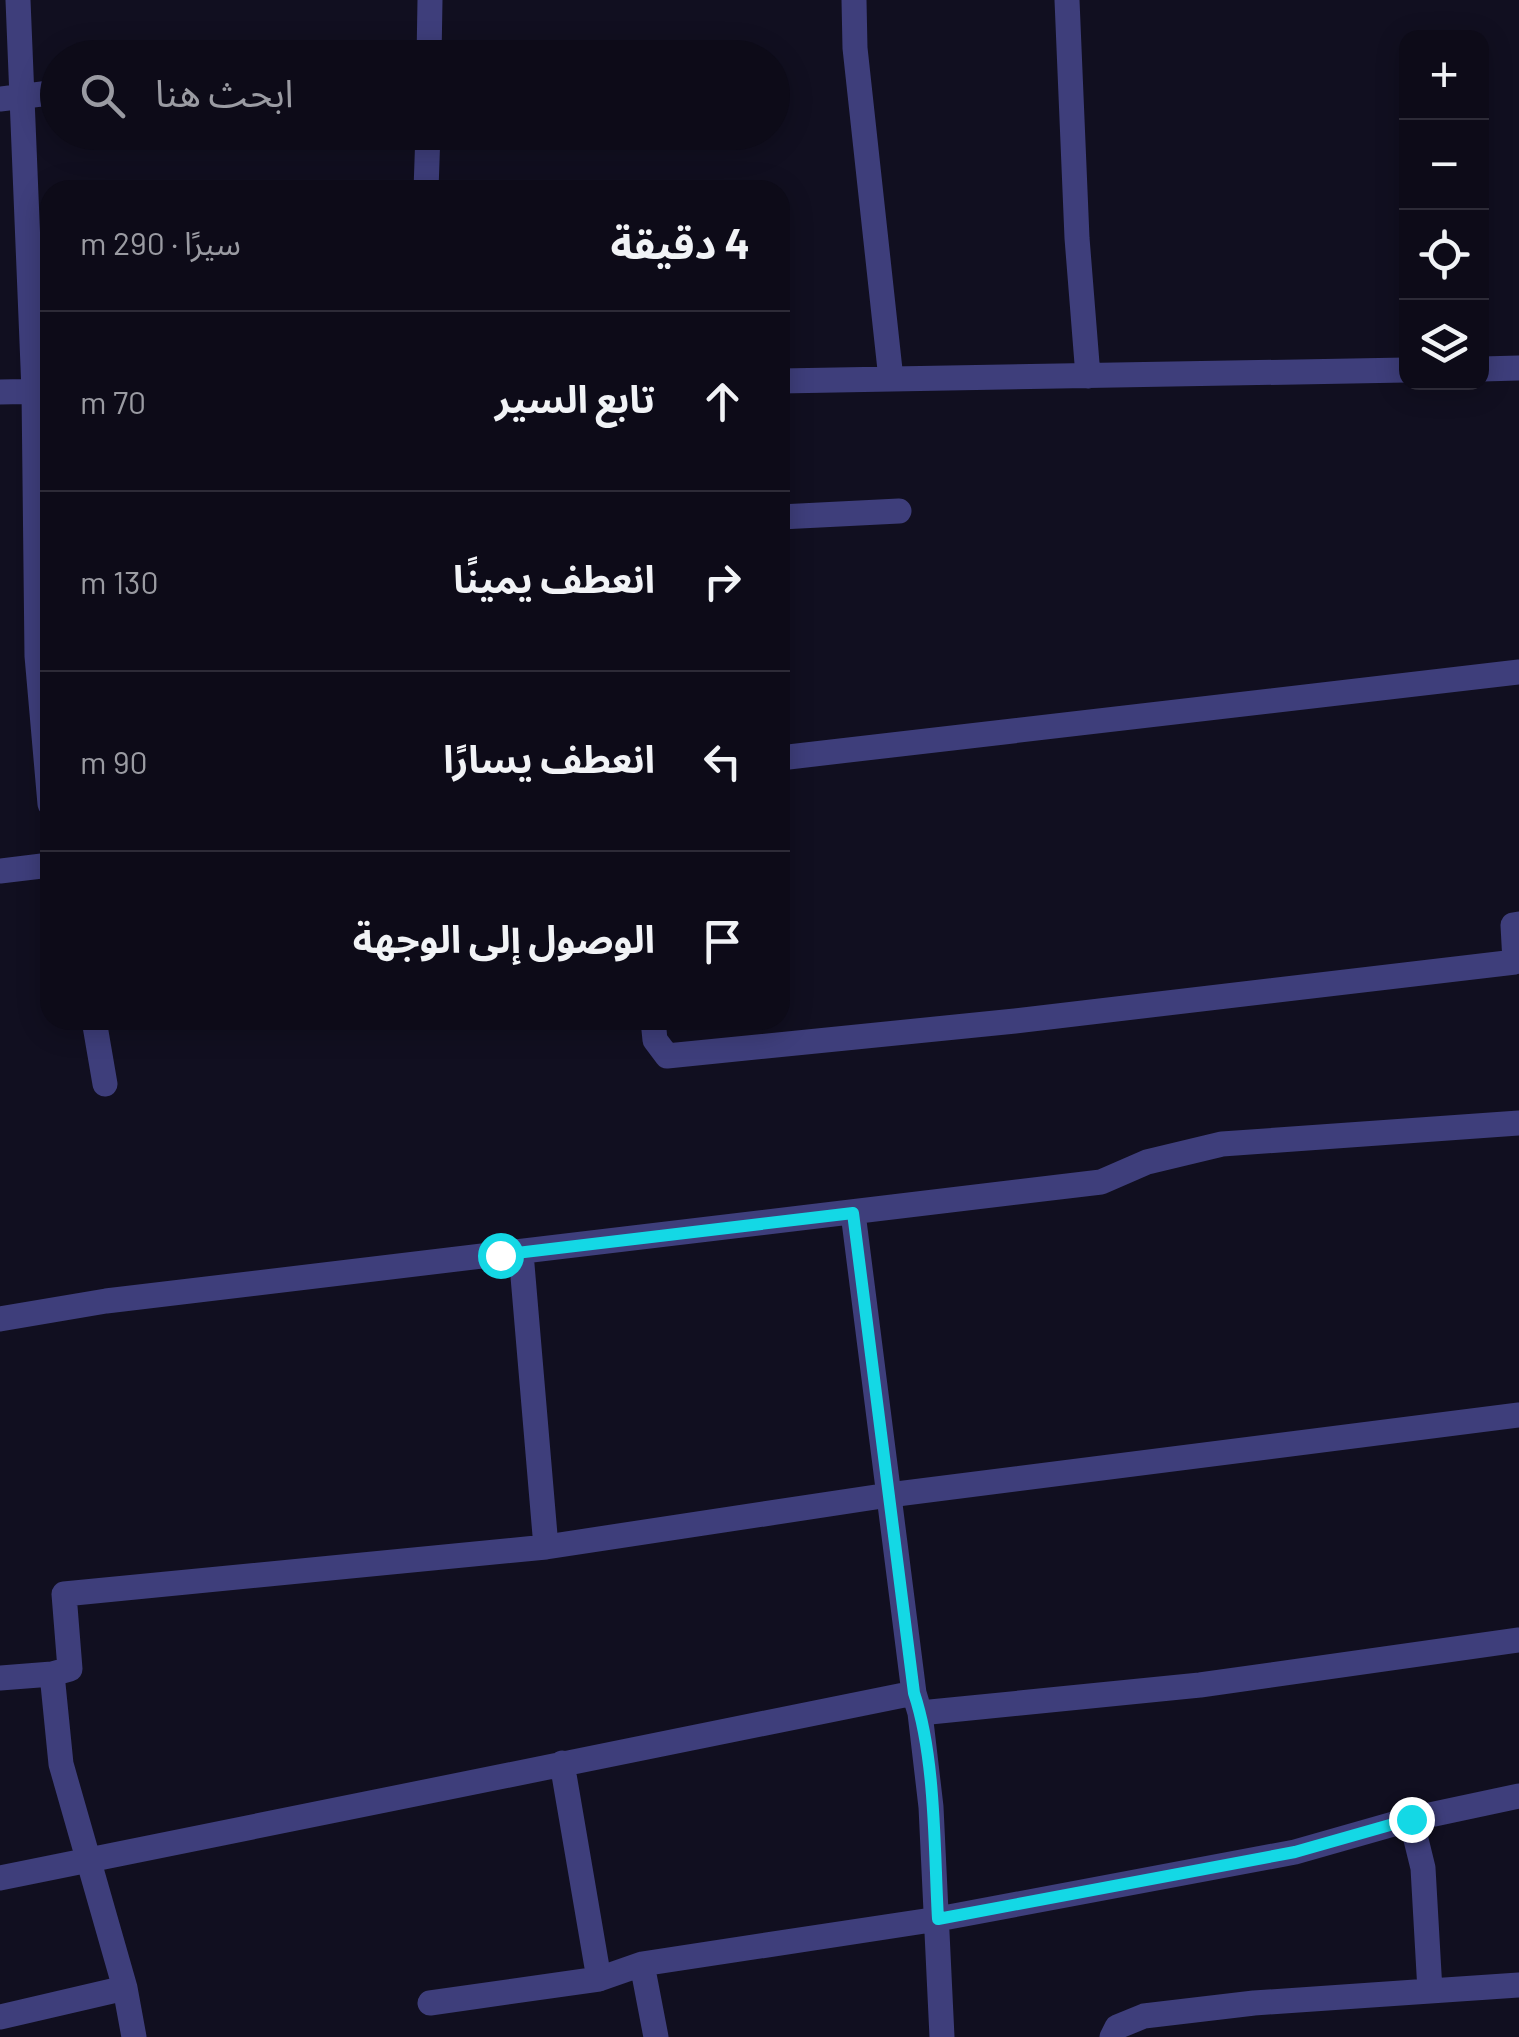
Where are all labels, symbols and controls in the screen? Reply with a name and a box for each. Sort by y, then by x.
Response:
map controls [1399,30,1489,390]
button: + [1399,30,1489,120]
search box [40,40,790,150]
icon: search [75,68,130,123]
text: ابحث هنا [155,69,294,115]
button: − [1399,120,1489,210]
button: locate [1399,210,1489,300]
text: 4 دقيقة [611,217,750,267]
text: سيرًا · 290 m [80,223,241,261]
button: layers [1399,300,1489,390]
icon: ahead [695,374,750,429]
text: تابع السير [495,375,655,421]
text: 70 m [80,382,146,420]
icon: right [695,554,750,609]
text: انعطف يمينًا [453,555,655,601]
text: 130 m [80,562,159,600]
icon: left [695,734,750,789]
text: انعطف يسارًا [443,735,655,781]
text: 90 m [80,742,148,780]
icon: arrive [695,914,750,969]
text: الوصول إلى الوجهة [353,915,655,961]
route start [478,1233,524,1279]
route end [1389,1797,1435,1843]

